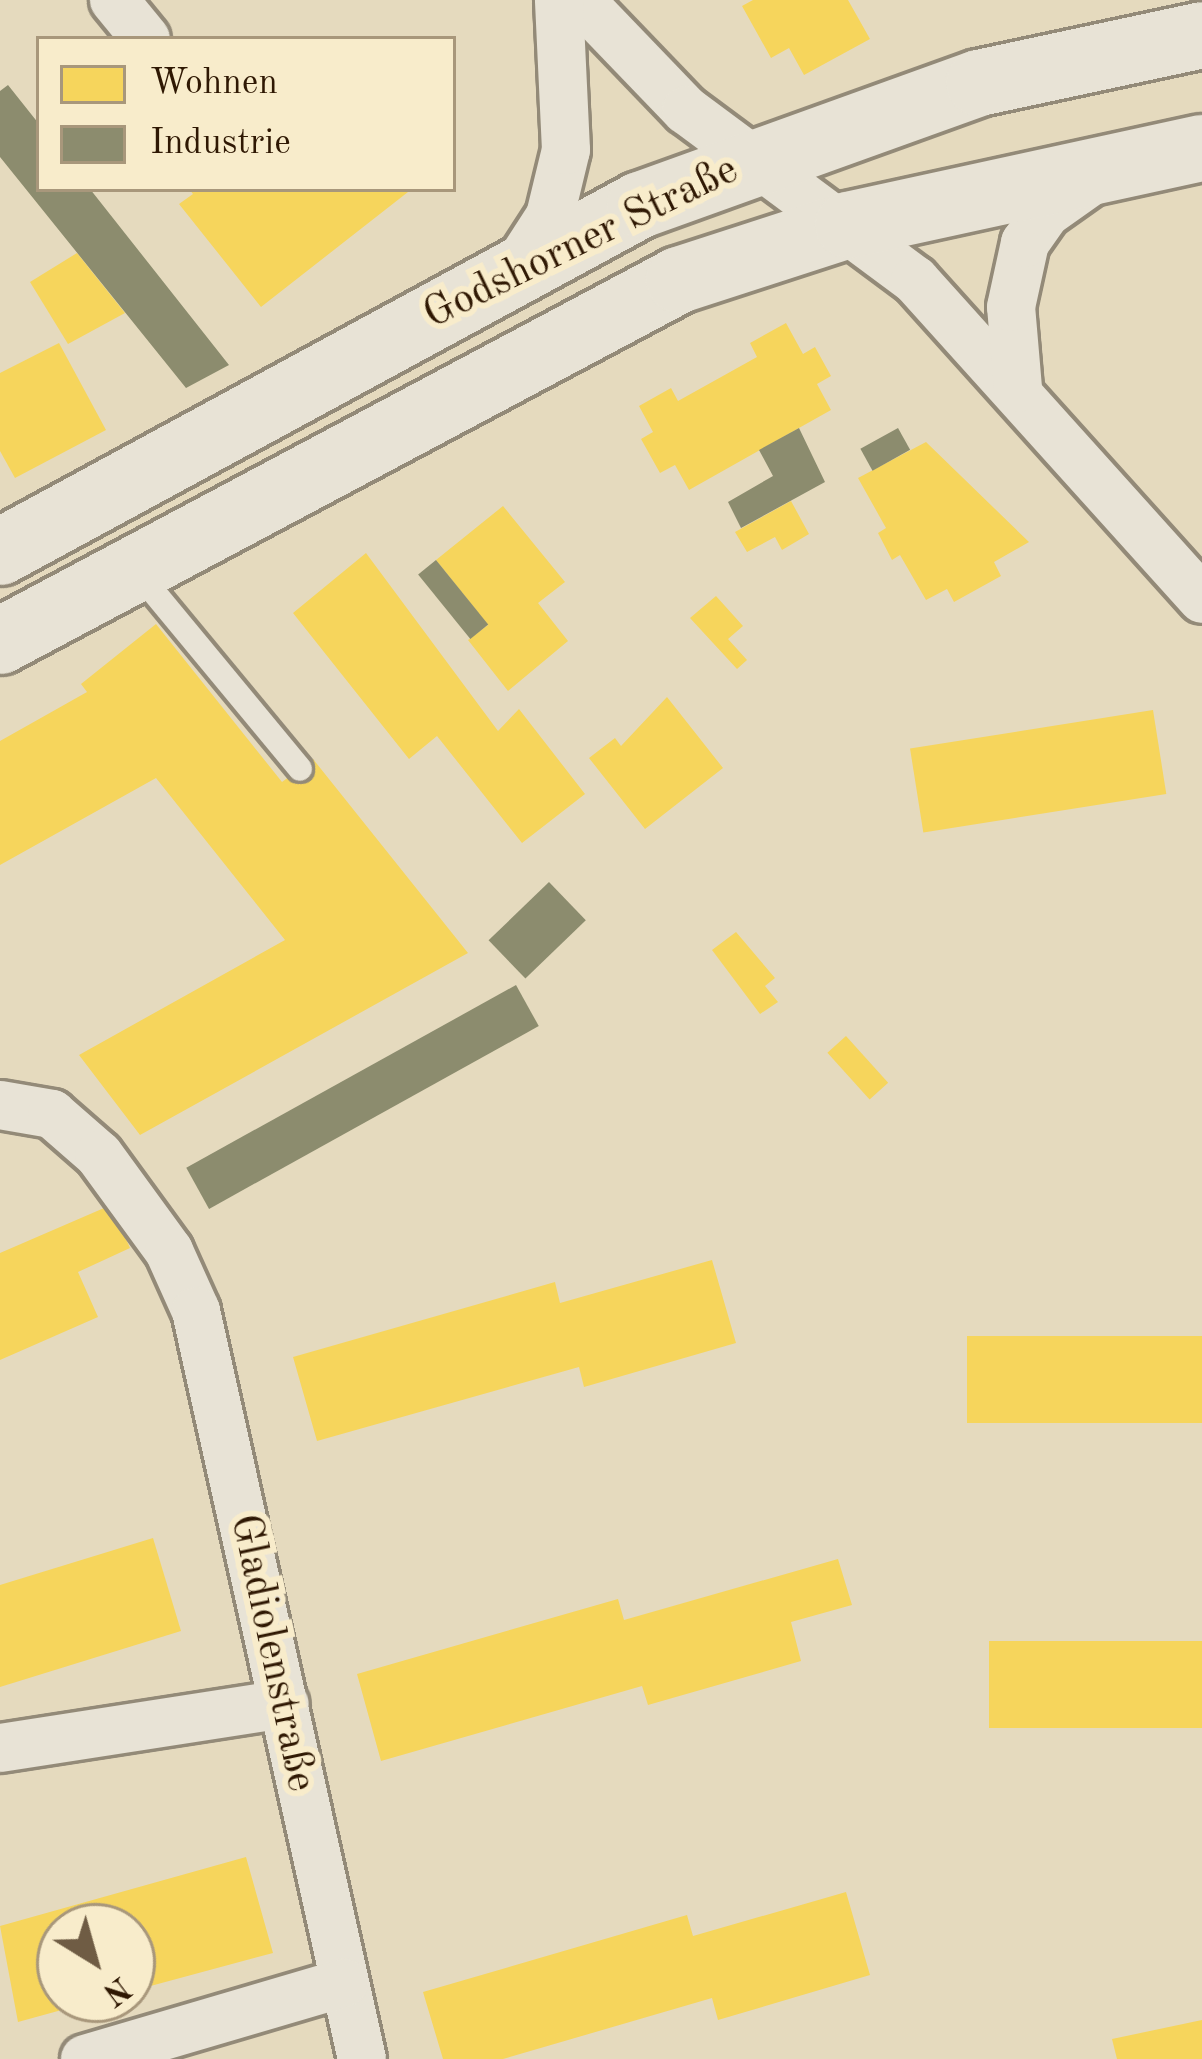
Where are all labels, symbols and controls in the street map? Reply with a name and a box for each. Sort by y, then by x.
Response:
legend [36,36,456,192]
text: Wohnen [150,66,278,102]
text: Industrie [150,126,291,162]
street label: Godshorner Straße [416,145,746,341]
street label: Gladiolenstraße [218,1510,326,1796]
north arrow [36,1903,156,2023]
text: N [96,1969,136,2011]

